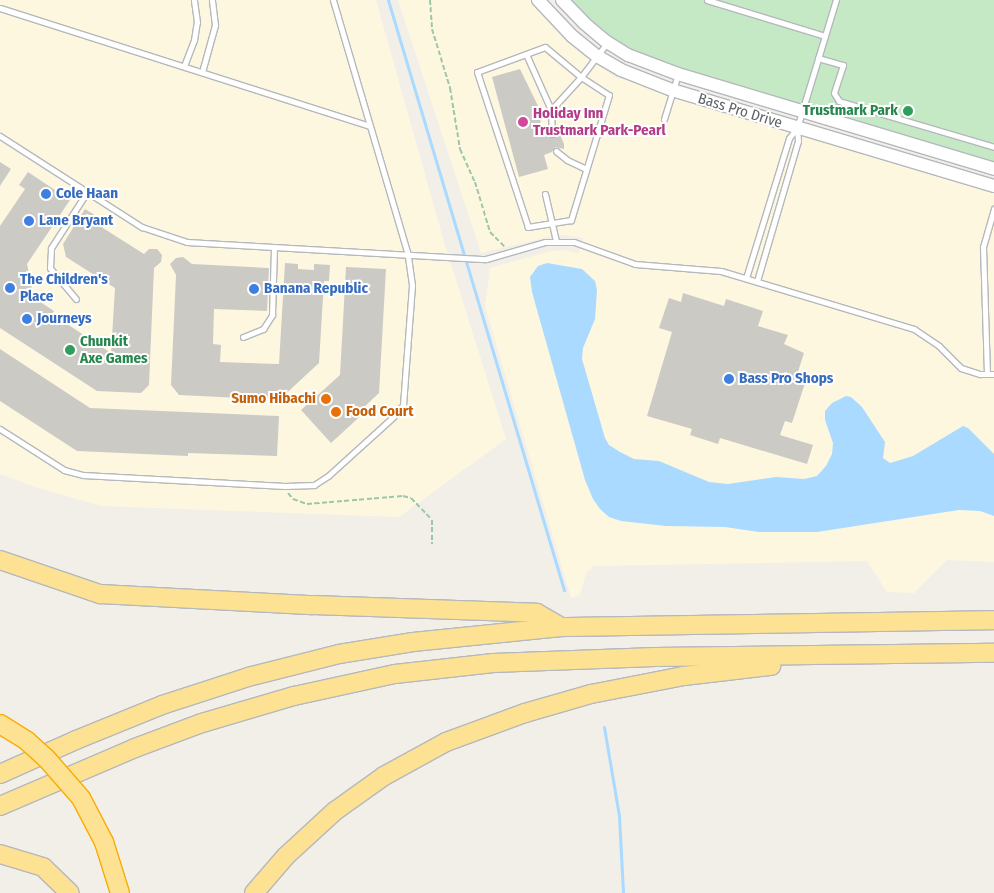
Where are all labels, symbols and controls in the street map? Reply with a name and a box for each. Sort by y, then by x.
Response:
street label: Bass Pro Drive [696,90,784,132]
place label: Trustmark Park [803,102,898,120]
place label: Holiday Inn Trustmark Park-Pearl [533,104,666,139]
marker: Trustmark Park [902,105,914,117]
marker: Holiday Inn Trustmark Park-Pearl [517,116,529,128]
place label: Cole Haan [56,185,118,203]
marker: Cole Haan [40,188,52,200]
place label: Lane Bryant [39,212,113,230]
marker: Lane Bryant [23,215,35,227]
place label: The Children's Place [20,270,108,305]
place label: Banana Republic [264,280,368,298]
marker: The Children's Place [4,282,16,294]
marker: Banana Republic [248,283,260,295]
place label: Journeys [37,310,92,328]
marker: Journeys [21,313,33,325]
place label: Chunkit Axe Games [80,332,148,367]
marker: Chunkit Axe Games [64,344,76,356]
place label: Bass Pro Shops [739,370,833,388]
marker: Bass Pro Shops [723,373,735,385]
place label: Sumo Hibachi [231,390,316,408]
marker: Sumo Hibachi [320,393,332,405]
place label: Food Court [346,403,414,421]
marker: Food Court [330,406,342,418]

